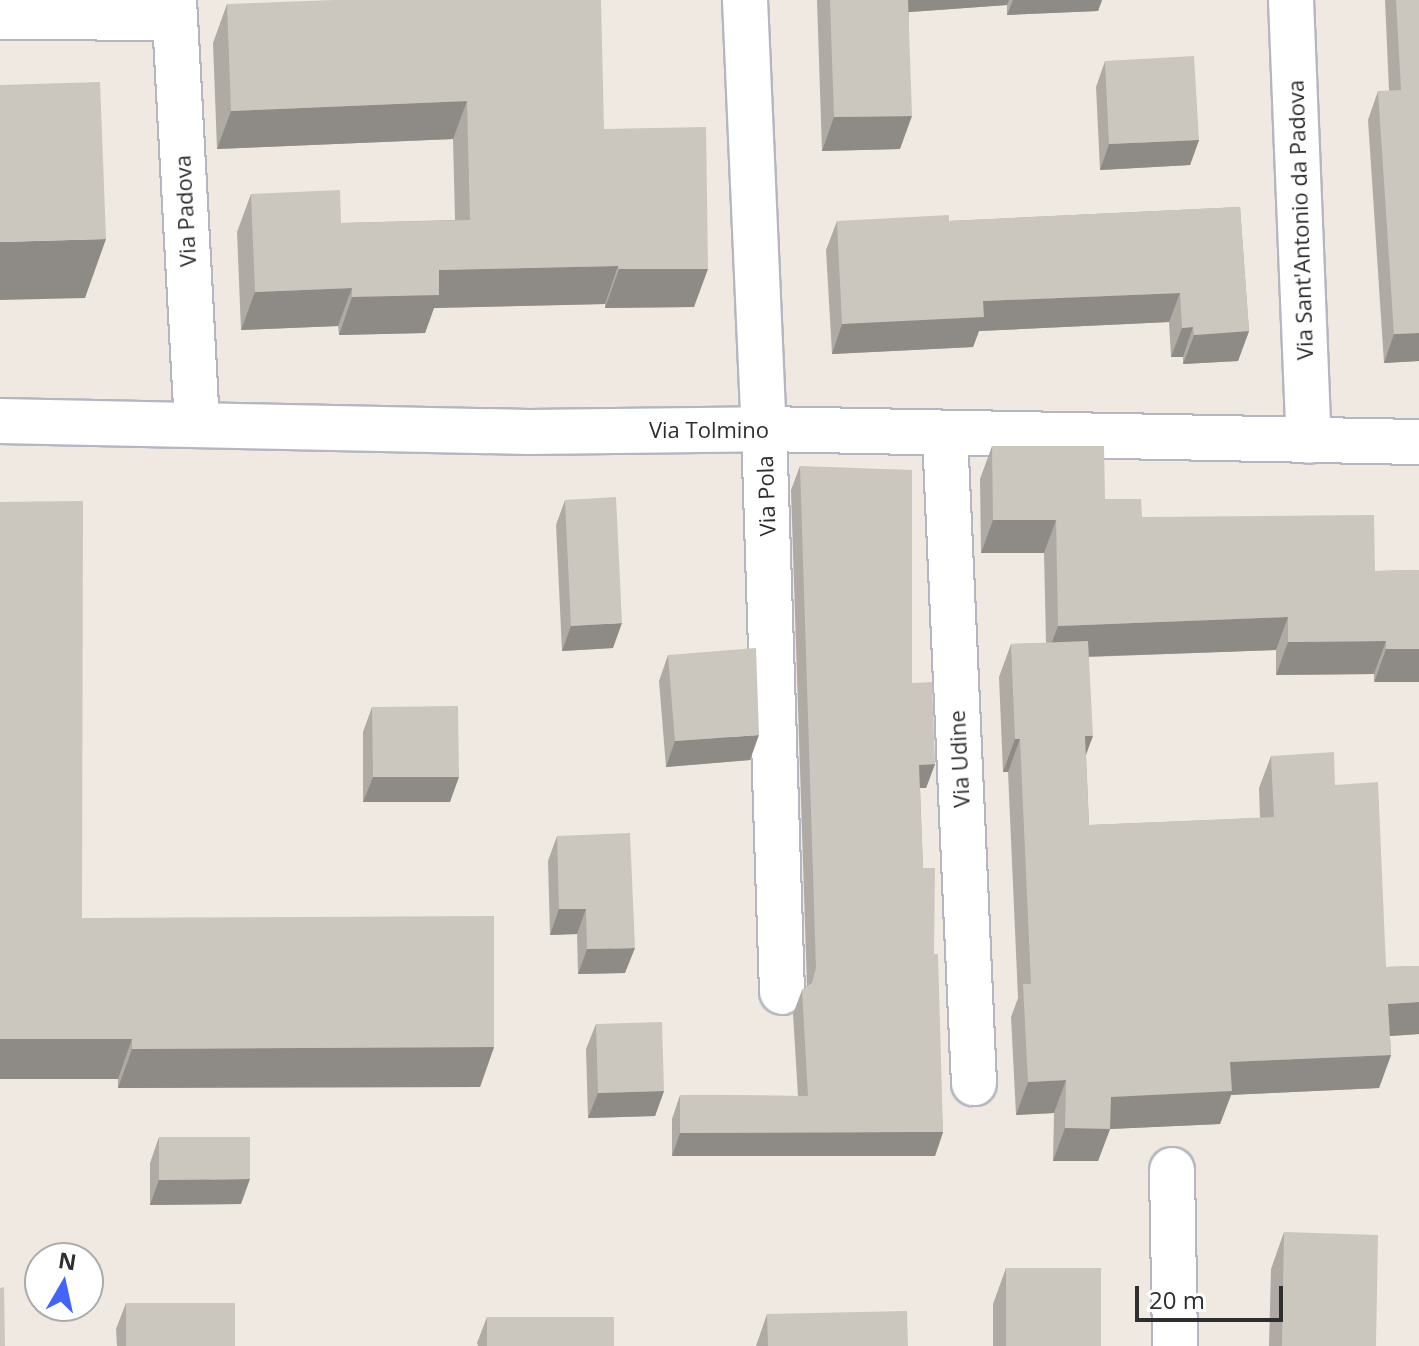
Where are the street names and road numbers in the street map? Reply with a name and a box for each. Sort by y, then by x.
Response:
street label: Via Sant'Antonio da Padova [1282,79,1318,361]
street label: Via Padova [169,154,201,268]
street label: Via Tolmino [649,417,769,443]
street label: Via Pola [751,455,781,537]
street label: Via Udine [943,710,975,808]

